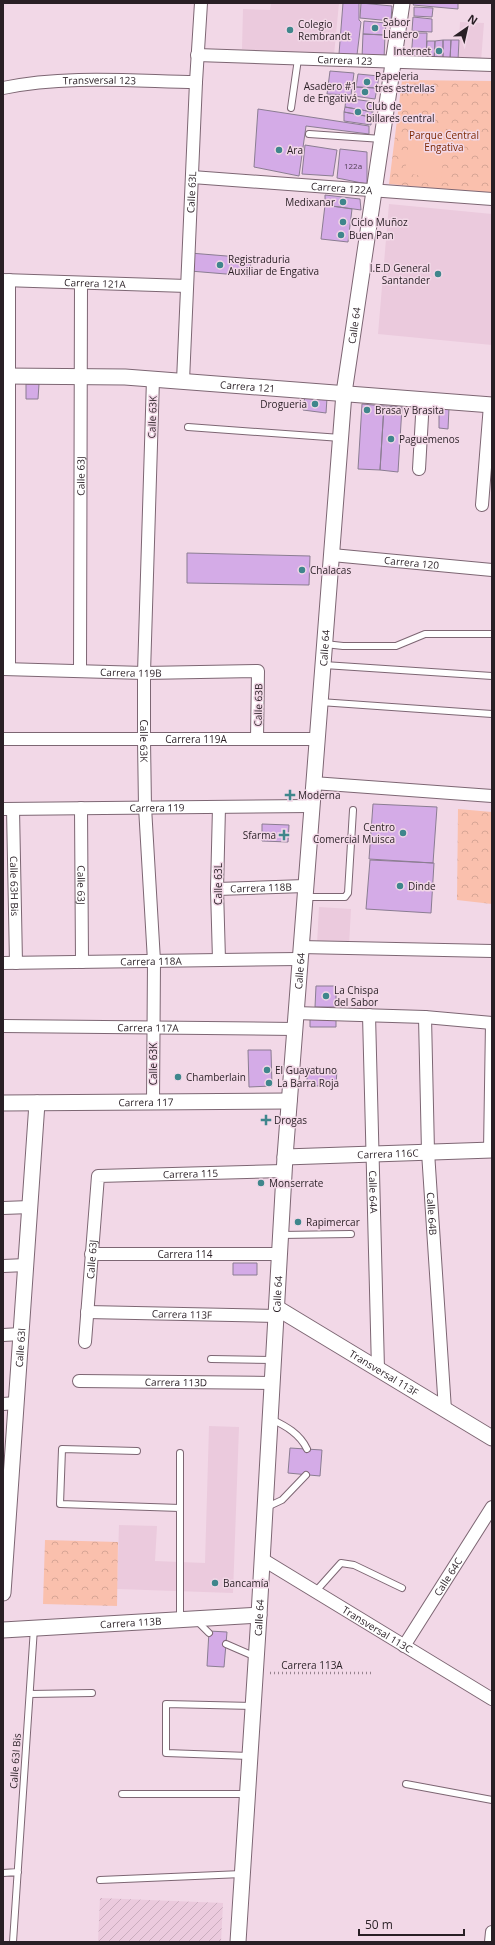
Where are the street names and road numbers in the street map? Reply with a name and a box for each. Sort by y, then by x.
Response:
street label: Carrera 123 [317,52,373,68]
street label: Transversal 123 [62,73,137,88]
street label: Calle 63L [183,171,199,213]
street label: Carrera 122A [310,179,373,197]
street label: Carrera 121A [64,275,127,291]
street label: Calle 64 [344,306,364,345]
street label: Carrera 121 [220,377,276,395]
street label: Calle 63K [144,395,160,439]
street label: Calle 63J [73,456,88,496]
street label: Carrera 120 [384,553,440,572]
street label: Calle 64 [316,629,333,667]
street label: Carrera 119B [100,665,162,680]
street label: Calle 63B [251,683,265,727]
street label: Calle 63K [137,719,151,763]
street label: Carrera 119A [165,732,227,746]
street label: Carrera 119 [129,800,185,815]
street label: Calle 63H Bis [7,856,22,917]
street label: Calle 63L [211,863,225,905]
street label: Calle 63J [74,865,89,905]
street label: Carrera 118B [230,879,292,896]
street label: Calle 64 [291,952,308,990]
street label: Carrera 118A [120,954,182,968]
street label: Carrera 117A [117,1020,179,1035]
street label: Calle 63K [146,1042,160,1085]
street label: Carrera 117 [118,1095,174,1109]
street label: Carrera 116C [357,1145,419,1162]
street label: Carrera 115 [163,1166,218,1181]
street label: Calle 64A [366,1170,381,1214]
street label: Calle 64B [424,1192,440,1236]
street label: Calle 63J [83,1239,100,1279]
street label: Carrera 114 [157,1247,213,1261]
street label: Calle 64 [269,1275,285,1313]
street label: Carrera 113F [152,1306,212,1322]
street label: Calle 63I [12,1327,28,1368]
street label: Transversal 113F [347,1346,421,1399]
street label: Carrera 113D [145,1375,207,1389]
street label: Calle 64C [430,1555,465,1599]
street label: Calle 64 [251,1599,267,1636]
street label: Transversal 113C [340,1602,415,1656]
street label: Carrera 113B [100,1614,162,1631]
street label: Carrera 113A [281,1658,343,1672]
street label: Calle 63I Bis [6,1733,24,1789]

